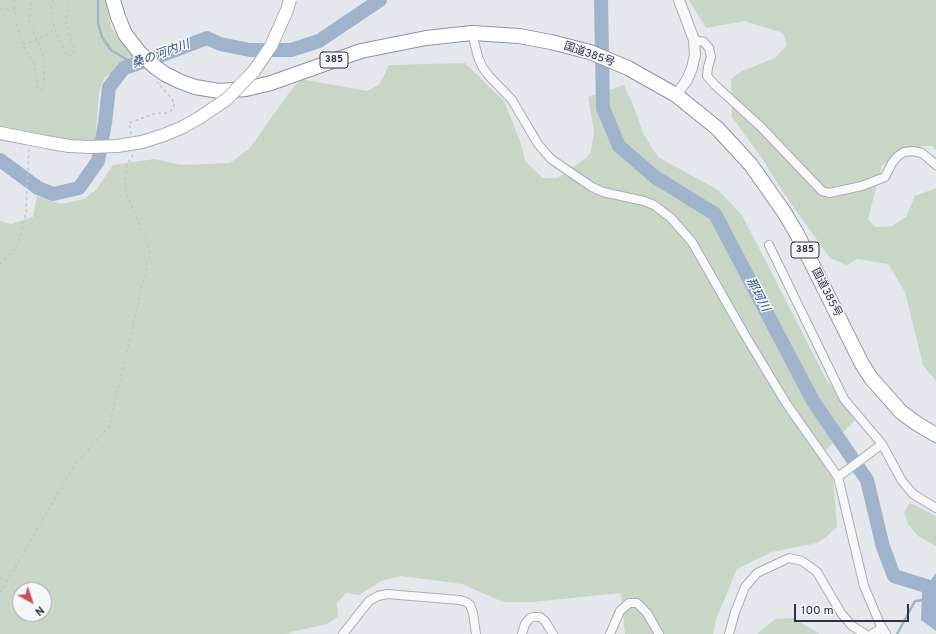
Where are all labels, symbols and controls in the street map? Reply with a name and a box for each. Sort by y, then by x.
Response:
water label: 桑の河内川 [130,38,192,72]
street label: 国道385号 [562,40,616,70]
road number: 385 [320,52,348,68]
road number: 385 [791,242,819,258]
street label: 国道385号 [808,266,844,320]
water label: 那珂川 [742,276,772,314]
north arrow [12,582,52,622]
scale bar [796,596,911,622]
text: N [32,603,47,618]
text: 100 m [801,603,834,619]

